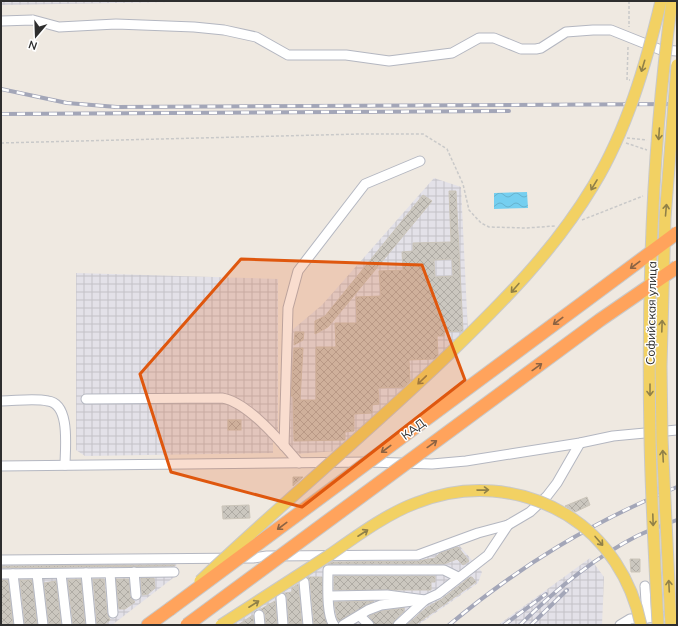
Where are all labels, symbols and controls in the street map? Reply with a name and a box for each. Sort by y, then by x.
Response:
north arrow [16,16,56,56]
text: N [27,37,39,53]
one-way arrow [639,59,646,72]
one-way arrow [655,127,662,140]
one-way arrow [589,179,597,191]
one-way arrow [662,204,670,217]
one-way arrow [629,260,640,269]
street label: Софийская улица [643,261,659,365]
one-way arrow [510,283,519,294]
one-way arrow [553,317,564,325]
one-way arrow [658,320,666,333]
one-way arrow [531,363,542,371]
one-way arrow [417,375,427,384]
one-way arrow [646,383,654,396]
street label: КАД [398,415,428,443]
one-way arrow [427,440,438,448]
one-way arrow [381,444,392,453]
one-way arrow [659,450,667,463]
one-way arrow [476,486,489,494]
one-way arrow [650,513,657,526]
one-way arrow [277,522,288,530]
one-way arrow [357,529,368,537]
one-way arrow [594,536,603,547]
one-way arrow [665,580,673,593]
one-way arrow [248,600,259,608]

